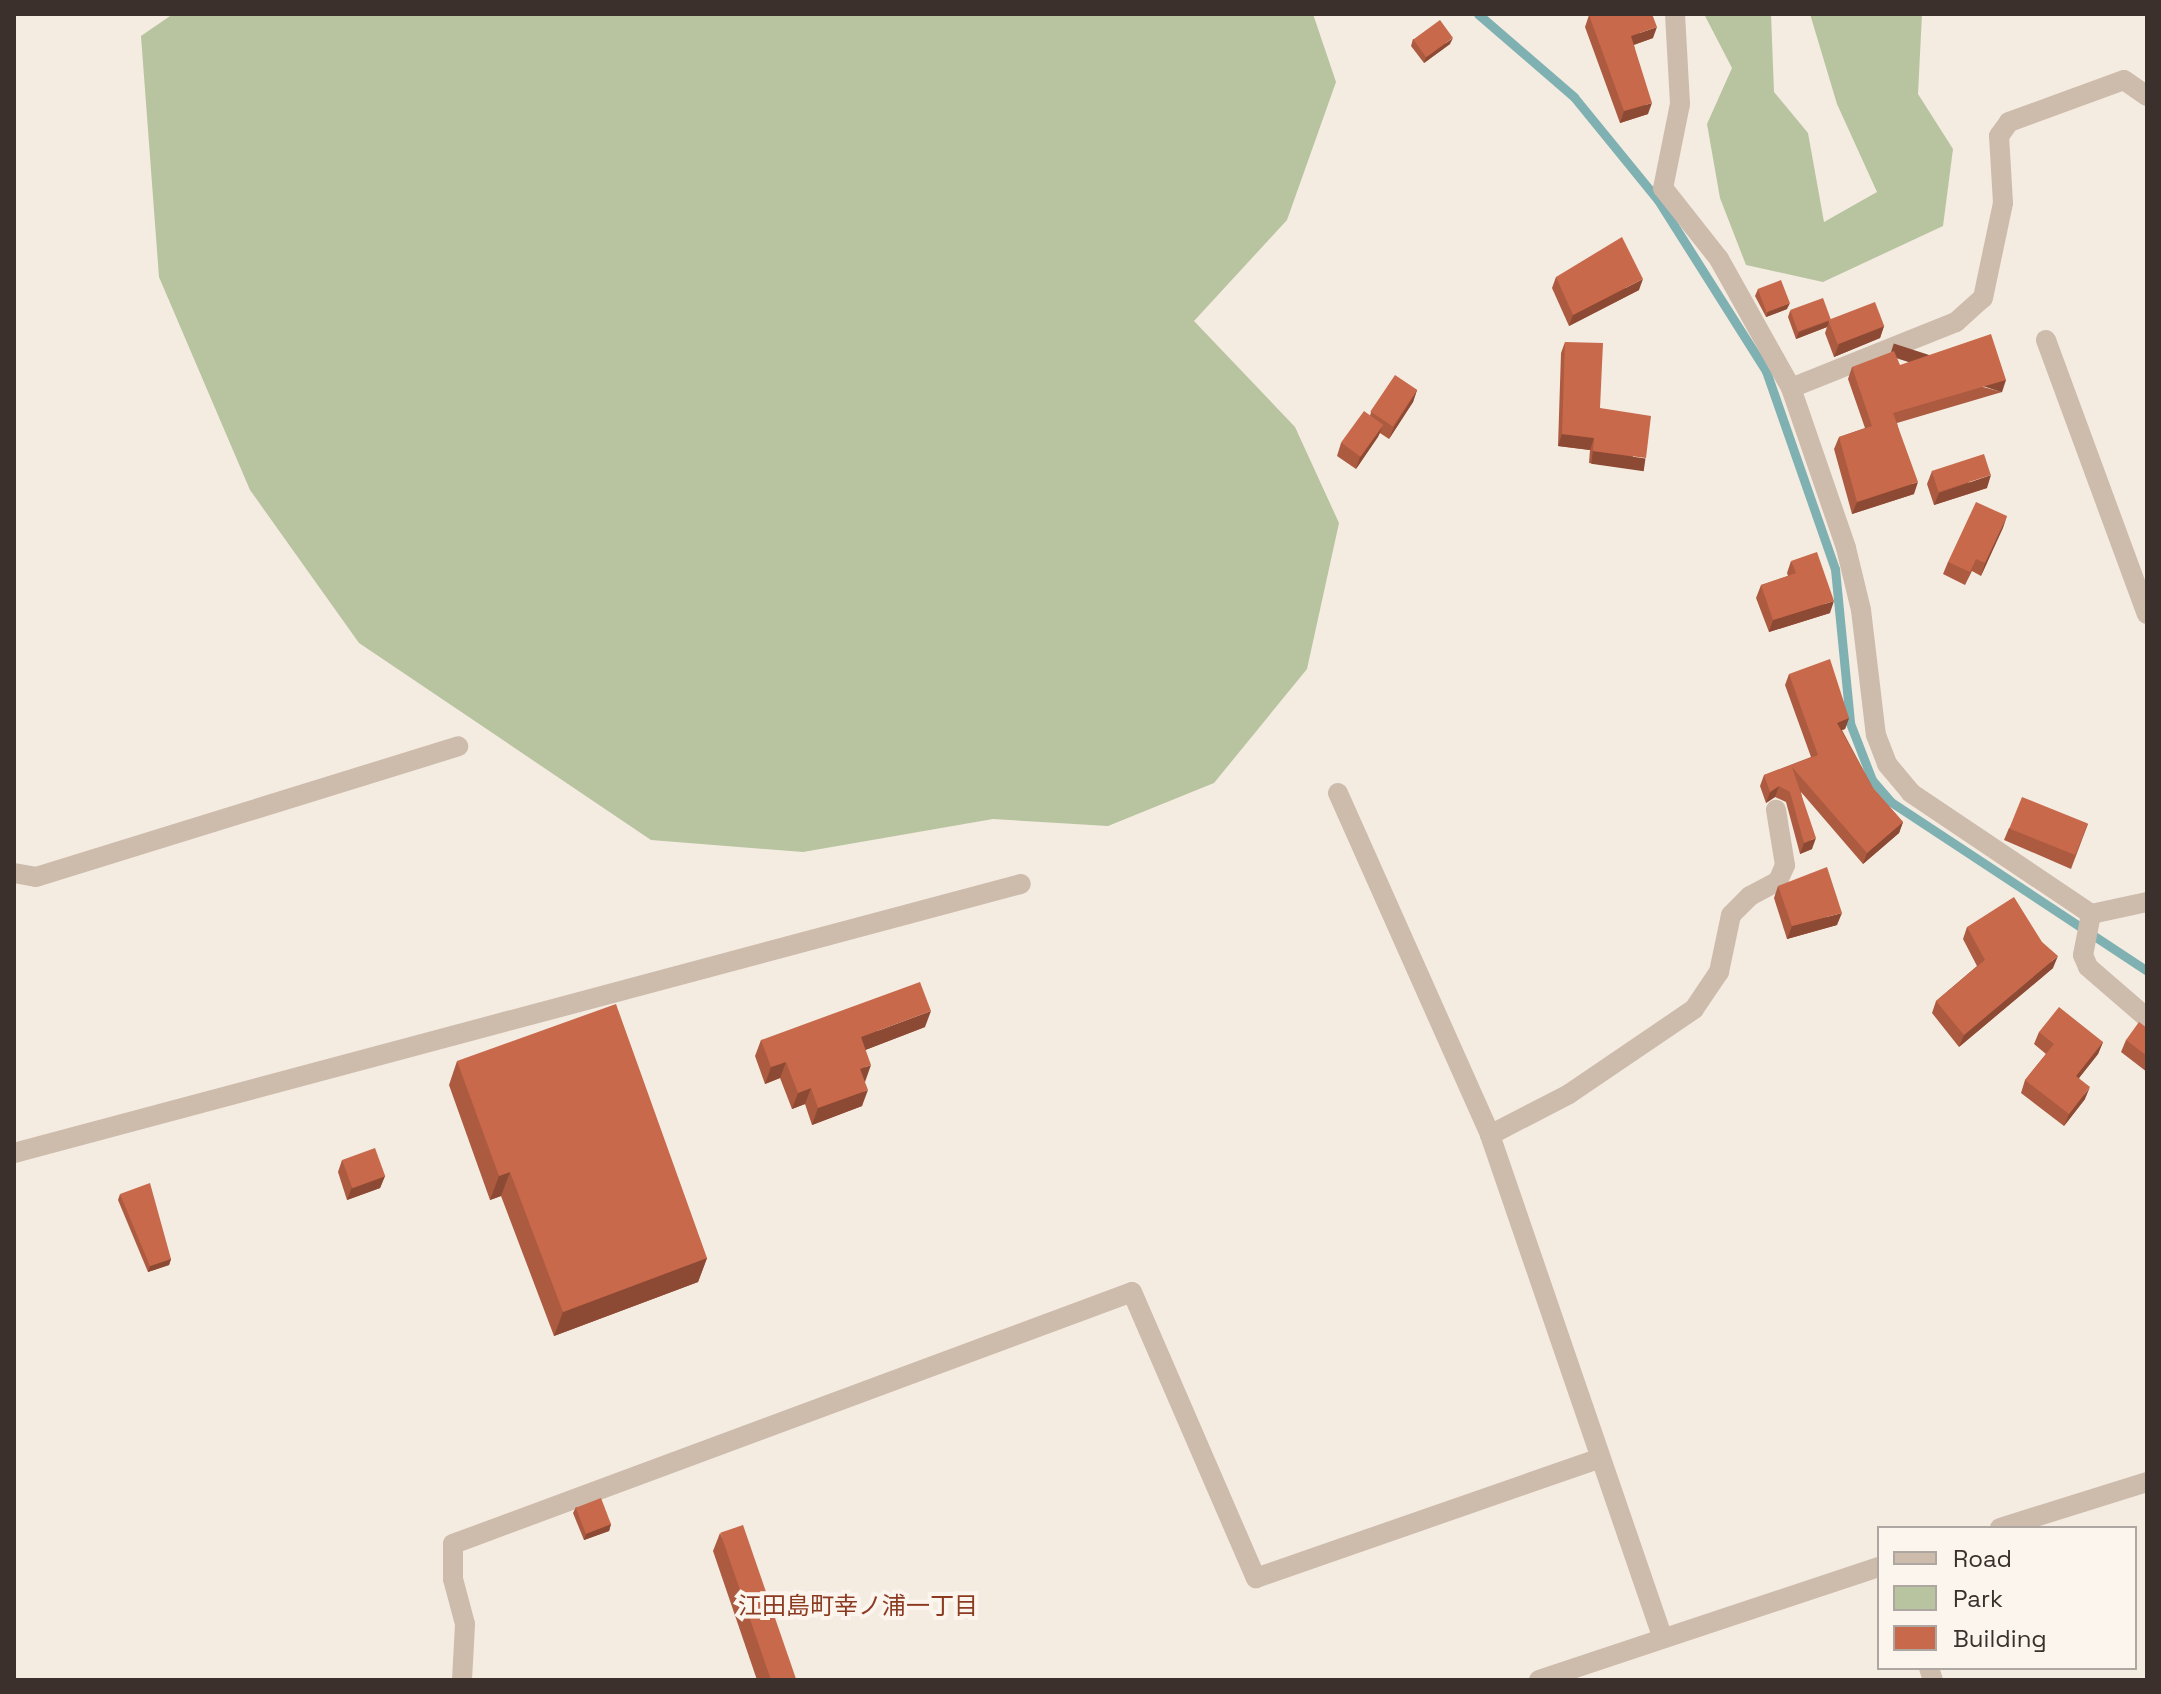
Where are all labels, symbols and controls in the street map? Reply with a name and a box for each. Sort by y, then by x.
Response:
legend [1877,1526,2137,1670]
text: Road [1953,1543,2012,1574]
text: Park [1953,1583,2003,1614]
district label: 江田島町幸ノ浦一丁目 [738,1592,978,1620]
text: Building [1953,1623,2047,1654]

